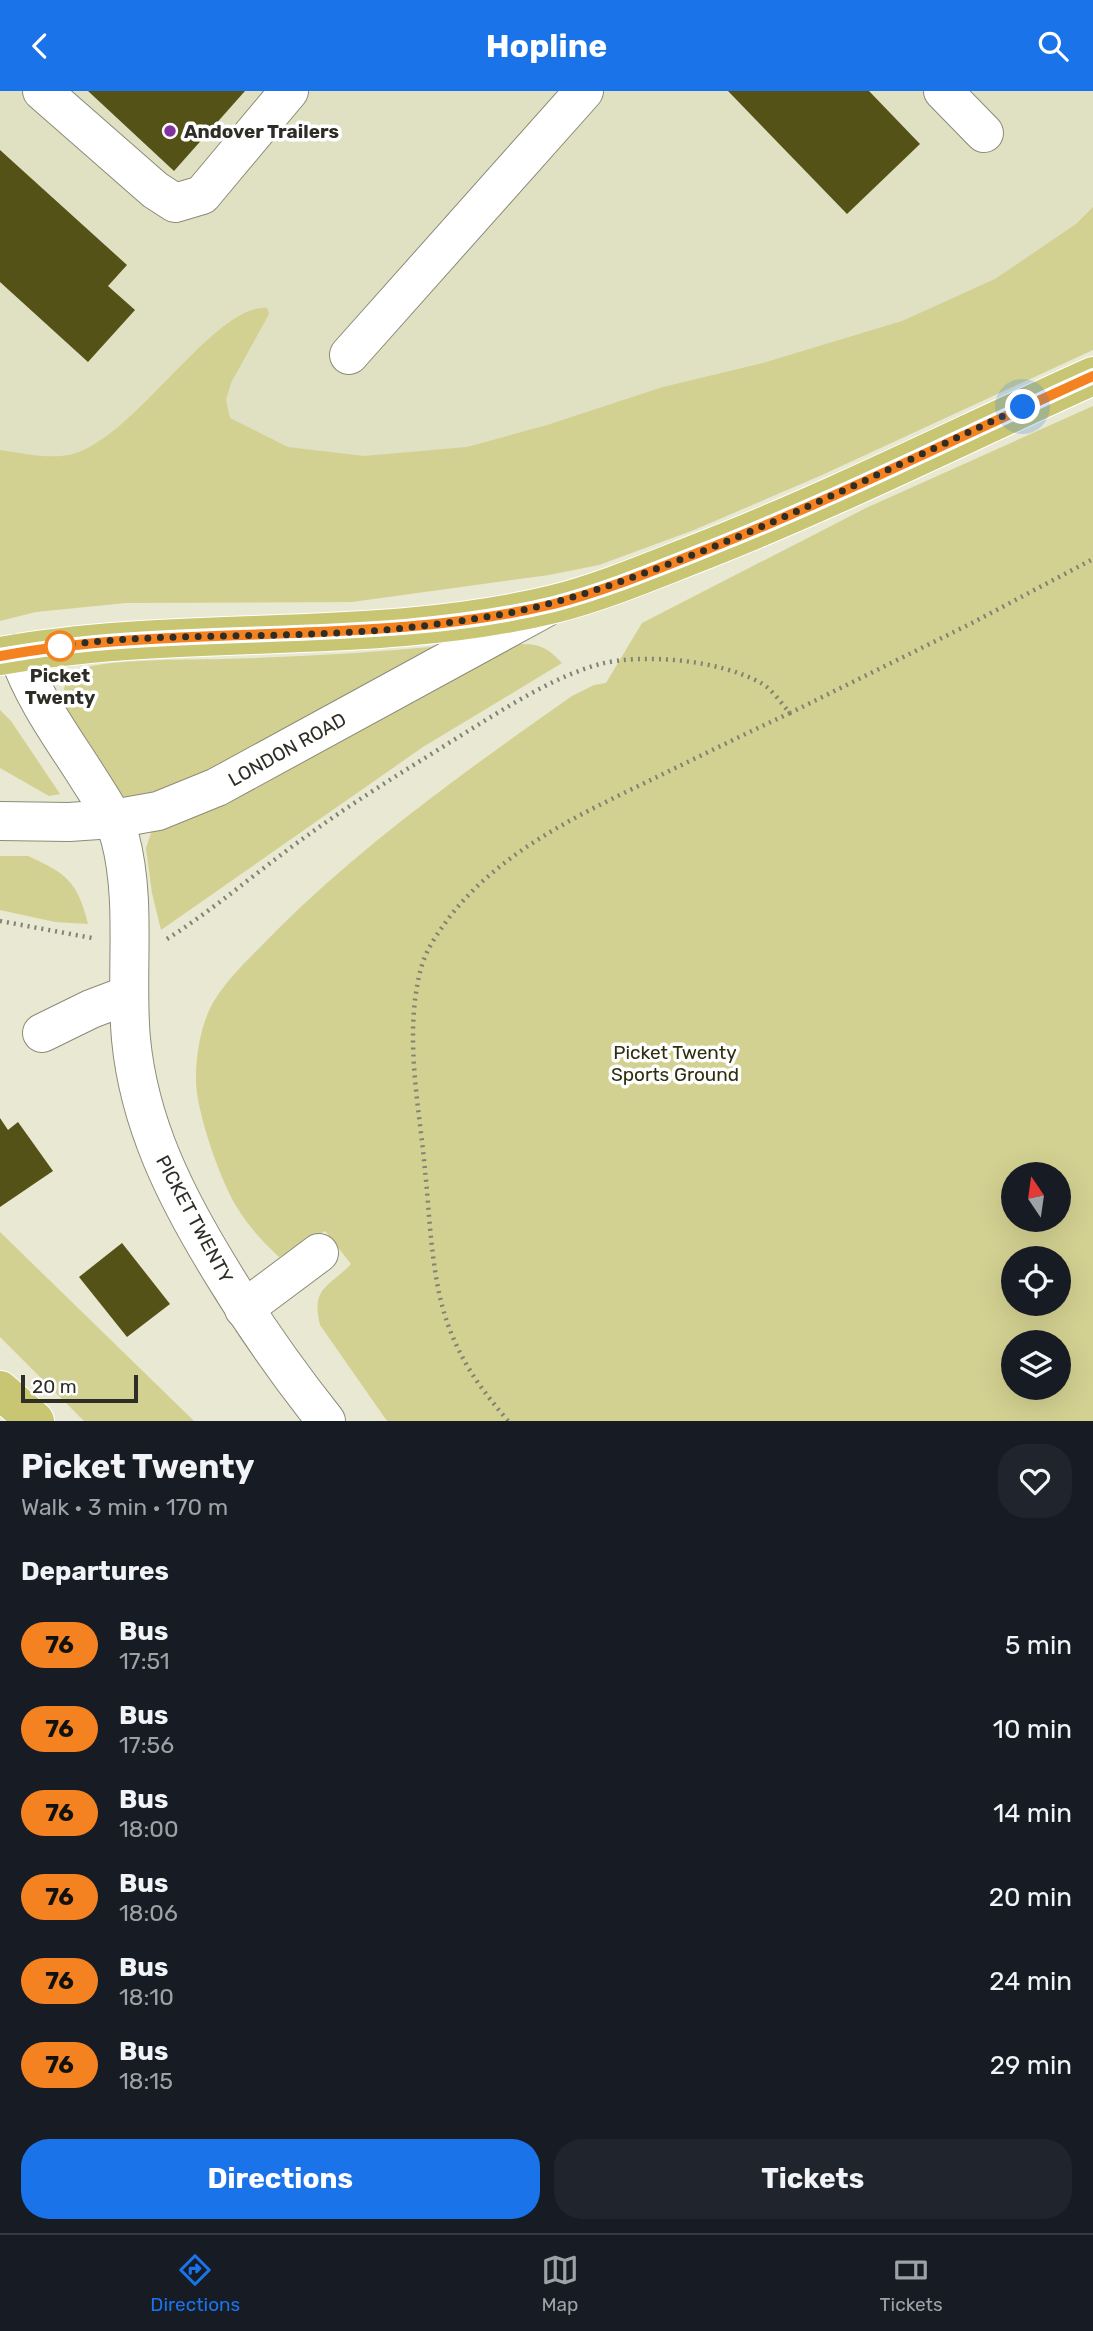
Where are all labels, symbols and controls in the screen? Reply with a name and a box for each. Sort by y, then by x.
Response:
icon: back [21,27,59,65]
text: Hopline [486,27,607,65]
icon: search [1034,27,1072,65]
place label: Andover Trailers [184,120,339,143]
marker: Andover Trailers [162,123,178,139]
your location [1005,389,1040,424]
marker: Picket Twenty [45,631,75,661]
place label: Picket Twenty [25,664,96,709]
street label: LONDON ROAD [224,708,350,791]
park label: Picket Twenty Sports Ground [611,1041,739,1086]
street label: PICKET TWENTY [151,1151,238,1287]
north arrow [1001,1162,1071,1232]
map controls [1001,1162,1071,1400]
button: locate [1001,1246,1071,1316]
button: layers [1001,1330,1071,1400]
scale bar [21,1372,138,1404]
text: 20 m [32,1375,77,1398]
button: heart [998,1444,1072,1518]
text: Picket Twenty [21,1447,254,1486]
text: Walk · 3 min · 170 m [21,1493,228,1521]
text: Departures [21,1556,169,1587]
text: Bus [119,1616,168,1647]
text: 5 min [1005,1630,1072,1661]
text: 76 [45,1631,74,1659]
text: 17:51 [119,1647,170,1675]
text: Bus [119,1700,168,1731]
text: 10 min [993,1714,1072,1745]
text: 76 [45,1715,74,1743]
text: 17:56 [119,1731,174,1759]
text: Bus [119,1784,168,1815]
text: 14 min [993,1798,1072,1829]
text: 76 [45,1799,74,1827]
text: 18:00 [119,1815,179,1843]
text: Bus [119,1868,168,1899]
text: 20 min [989,1882,1072,1913]
text: 76 [45,1883,74,1911]
text: 18:06 [119,1899,178,1927]
text: Bus [119,1952,168,1983]
text: 24 min [989,1966,1072,1997]
text: 76 [45,1967,74,1995]
text: 18:10 [119,1983,174,2011]
text: Bus [119,2036,168,2067]
text: 29 min [990,2050,1072,2081]
text: 76 [45,2051,74,2079]
text: 18:15 [119,2067,173,2095]
button: Directions [21,2139,540,2219]
button: Tickets [554,2139,1072,2219]
tab: Directions [150,2251,240,2316]
tab: Map [541,2251,579,2316]
tab: Tickets [880,2251,943,2316]

